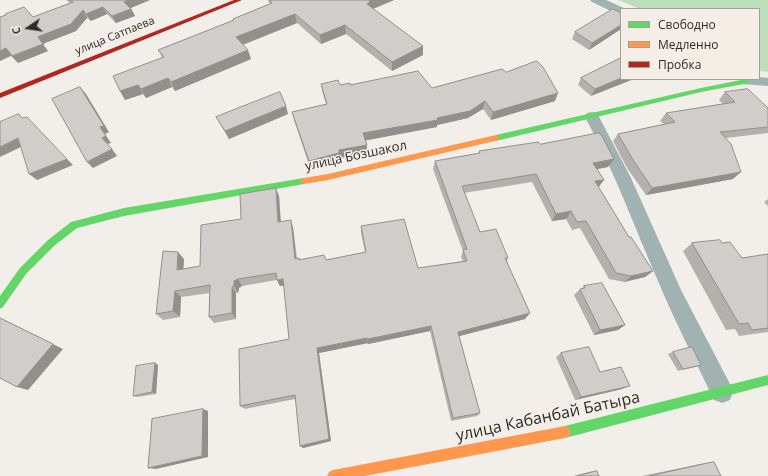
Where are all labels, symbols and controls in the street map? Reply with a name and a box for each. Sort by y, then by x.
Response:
north arrow [8,8,48,48]
legend [620,8,760,80]
street label: улица Сатпаева [73,14,157,58]
text: Свободно [658,16,716,33]
text: С [8,26,24,36]
text: Медленно [658,36,718,53]
text: Пробка [658,56,701,73]
street label: улица Бозшакол [304,138,408,174]
street label: улица Кабанбай Батыра [454,388,642,446]

